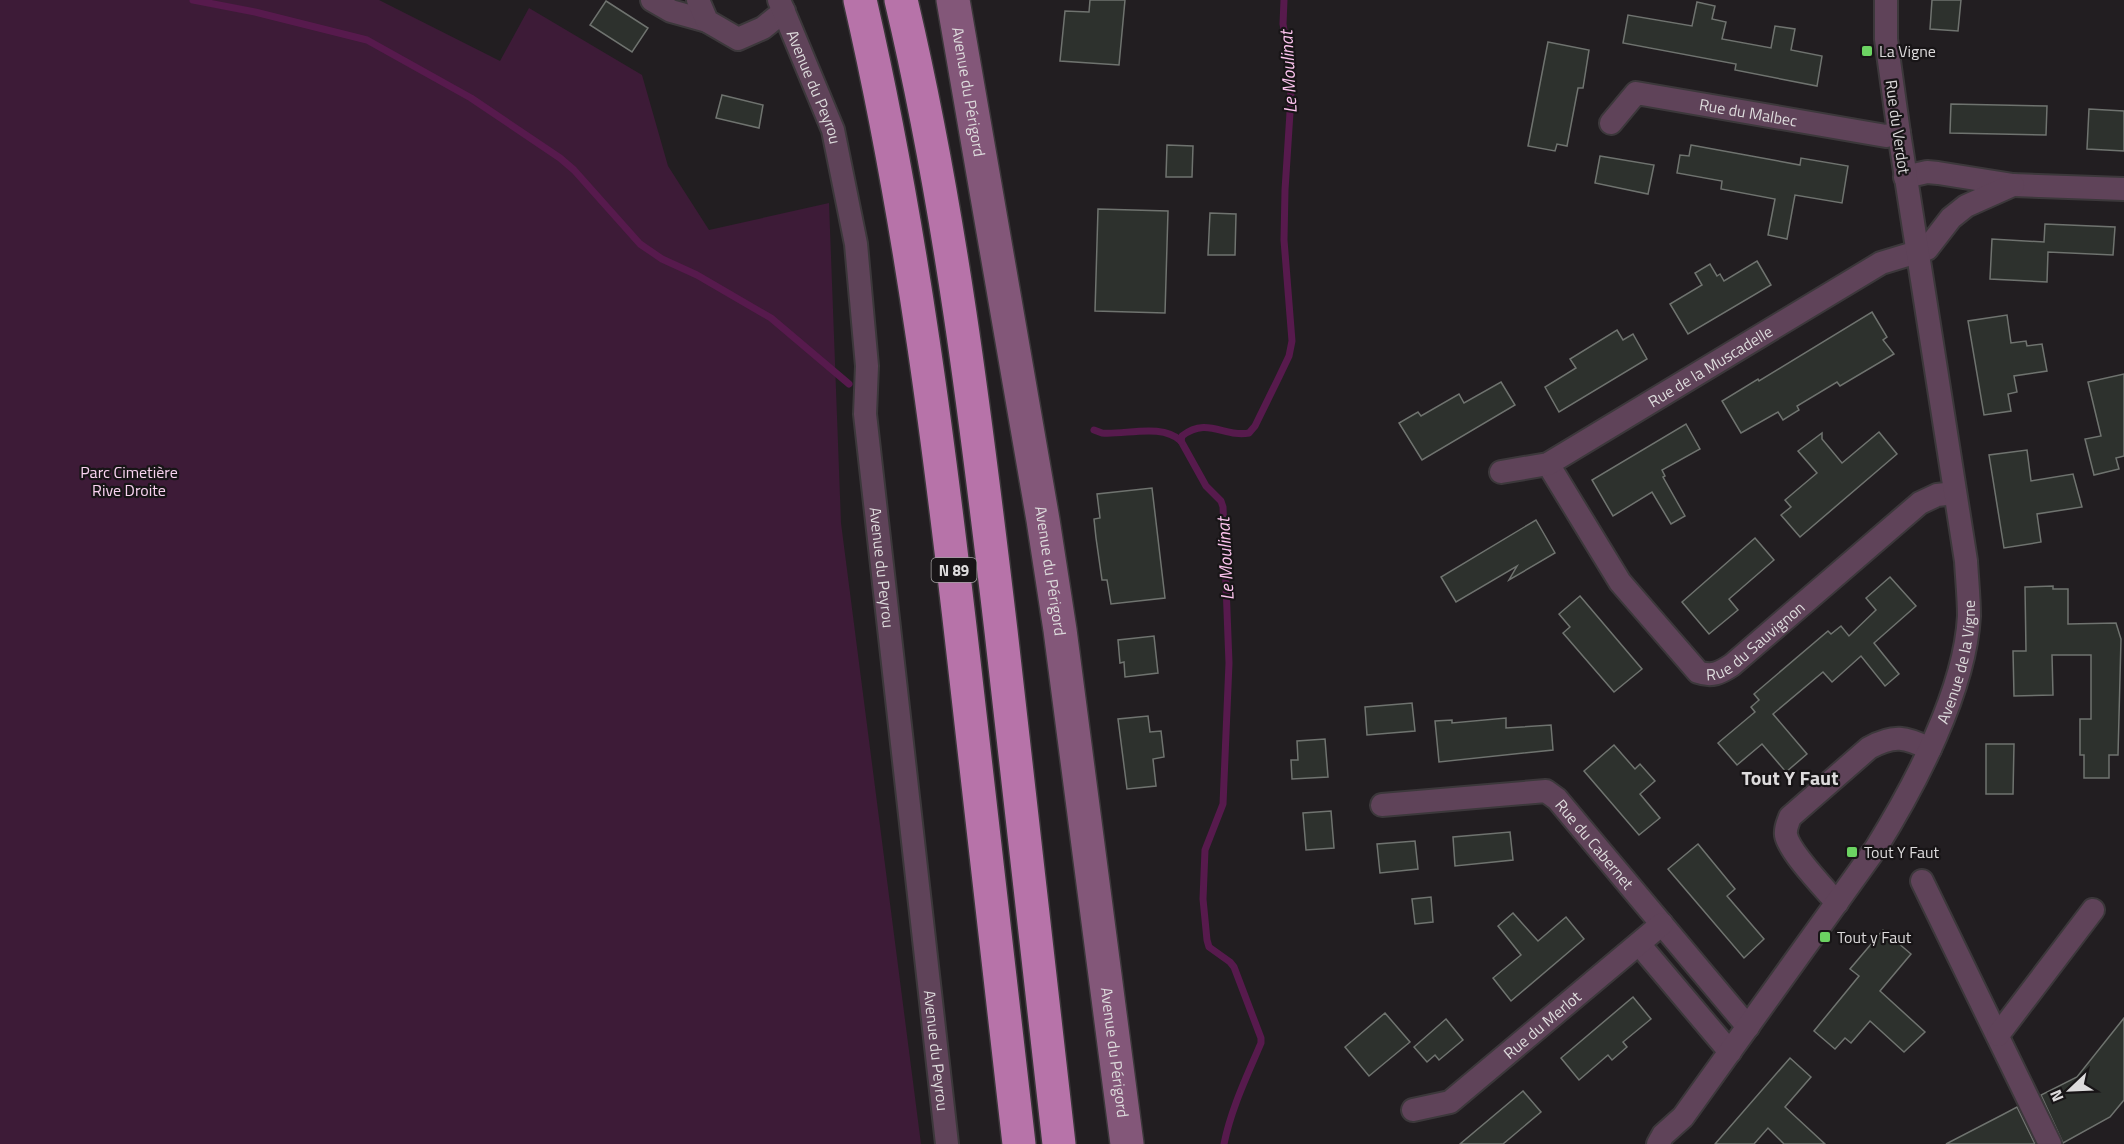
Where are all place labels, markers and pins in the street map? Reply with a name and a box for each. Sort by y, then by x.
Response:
place label: La Vigne [1879,39,1936,63]
marker: La Vigne [1860,44,1874,58]
place label: Tout Y Faut [1864,840,1940,864]
marker: Tout Y Faut [1845,845,1859,859]
place label: Tout y Faut [1837,925,1912,949]
marker: Tout y Faut [1818,930,1832,944]

